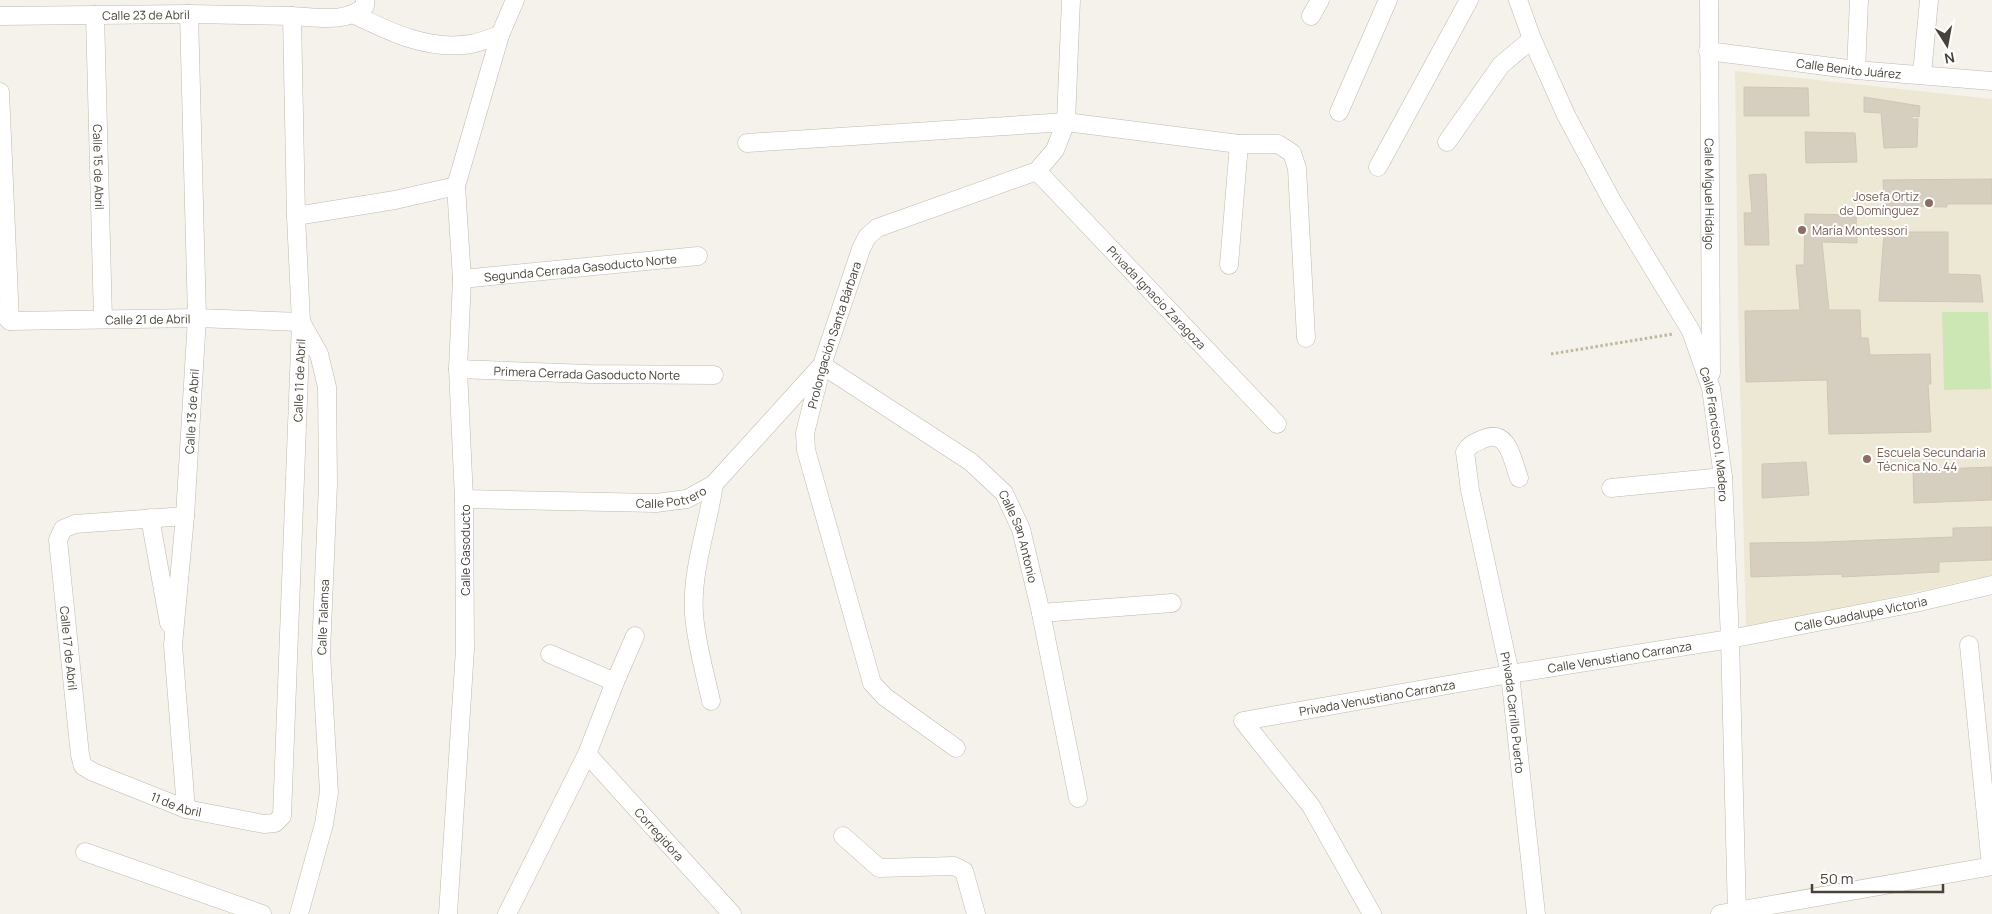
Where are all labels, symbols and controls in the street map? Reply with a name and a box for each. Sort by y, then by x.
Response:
street label: Calle 23 de Abril [102,5,190,23]
north arrow [1922,20,1972,70]
text: N [1943,48,1956,69]
street label: Calle Benito Juárez [1795,54,1902,82]
street label: Calle 15 de Abril [89,124,109,210]
street label: Calle Miguel Hidalgo [1701,138,1719,250]
place label: Josefa Ortiz de Domínguez [1840,188,1919,219]
marker: Josefa Ortiz de Domínguez [1923,197,1935,209]
place label: María Montessori [1812,222,1908,239]
marker: María Montessori [1796,224,1808,236]
street label: Privada Ignacio Zaragoza [1103,242,1210,353]
street label: Segunda Cerrada Gasoducto Norte [483,250,678,285]
street label: Prolongación Santa Bárbara [803,259,865,410]
street label: Calle 21 de Abril [105,310,191,328]
street label: Calle 11 de Abril [289,338,309,422]
street label: Primera Cerrada Gasoducto Norte [493,362,680,383]
street label: Calle Francisco I. Madero [1696,365,1733,502]
street label: Calle 13 de Abril [180,368,202,454]
place label: Escuela Secundaria Técnica No. 44 [1877,444,1986,475]
marker: Escuela Secundaria Técnica No. 44 [1861,453,1873,465]
street label: Calle Potrero [636,482,709,512]
street label: Calle San Antonio [995,487,1042,584]
street label: Calle Gasoducto [457,504,474,596]
street label: Calle Talamsa [312,579,333,655]
street label: Calle Guadalupe Victoria [1793,592,1929,635]
street label: Calle 17 de Abril [56,605,82,691]
street label: Calle Venustiano Carranza [1547,637,1693,676]
street label: Privada Carrillo Puerto [1497,650,1529,774]
street label: Privada Venustiano Carranza [1298,675,1456,719]
street label: 11 de Abril [148,787,203,820]
street label: Corregidora [631,804,688,864]
scale bar [1812,862,1943,894]
text: 50 m [1820,868,1854,889]

